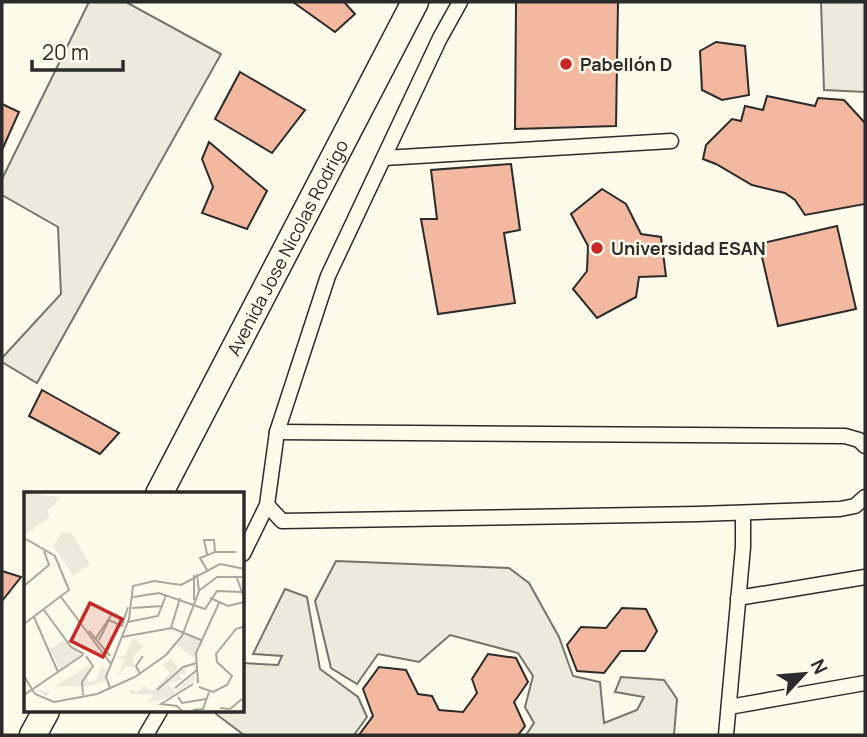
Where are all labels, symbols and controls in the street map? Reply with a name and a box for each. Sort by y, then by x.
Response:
scale bar [32,28,122,72]
text: 20 m [42,38,89,66]
place label: Pabellón D [580,52,672,76]
marker: Pabellón D [558,56,574,72]
street label: Avenida Jose Nicolas Rodrigo [221,135,353,360]
place label: Universidad ESAN [611,236,766,260]
marker: Universidad ESAN [589,240,605,256]
inset map [24,492,245,712]
north arrow [769,639,839,709]
text: N [805,655,834,678]

